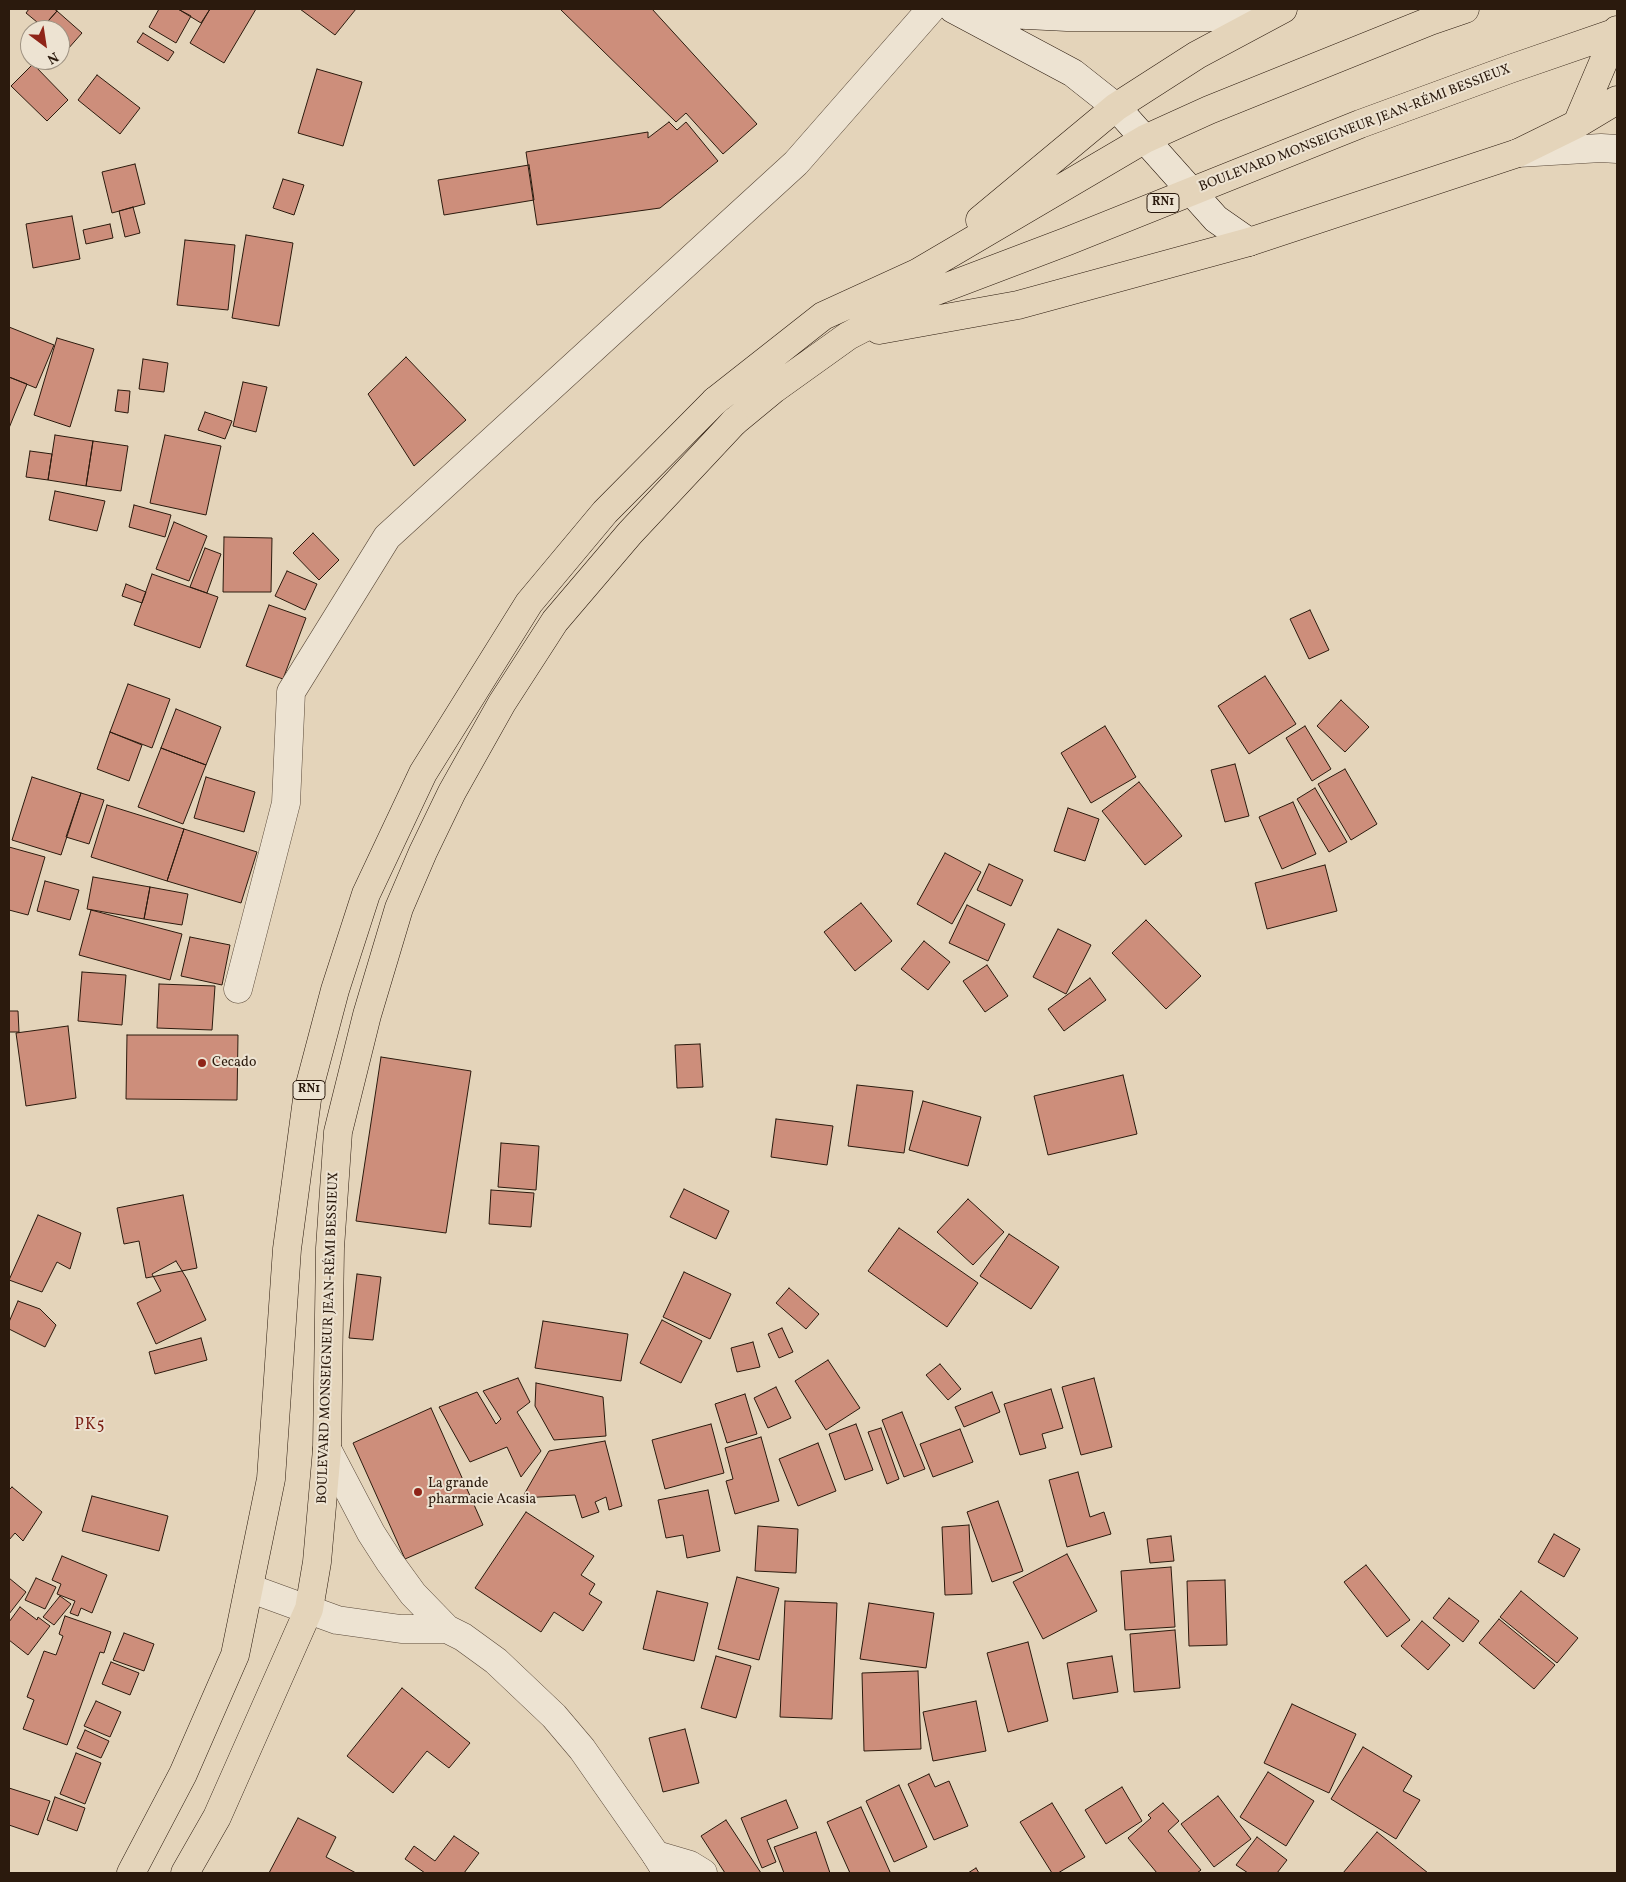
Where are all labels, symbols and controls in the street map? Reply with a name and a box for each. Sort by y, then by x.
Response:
north arrow [20,20,70,70]
text: N [43,47,62,68]
street label: BOULEVARD MONSEIGNEUR JEAN-RÉMI BESSIEUX [1197,62,1513,196]
road number: RN1 [1147,194,1179,212]
place label: Cecado [212,1055,256,1071]
marker: Cecado [196,1057,208,1069]
road number: RN1 [293,1080,325,1100]
street label: BOULEVARD MONSEIGNEUR JEAN-RÉMI BESSIEUX [315,1172,343,1504]
district label: PK5 [74,1416,106,1436]
place label: La grande pharmacie Acasia [428,1476,536,1508]
marker: La grande pharmacie Acasia [412,1486,424,1498]

